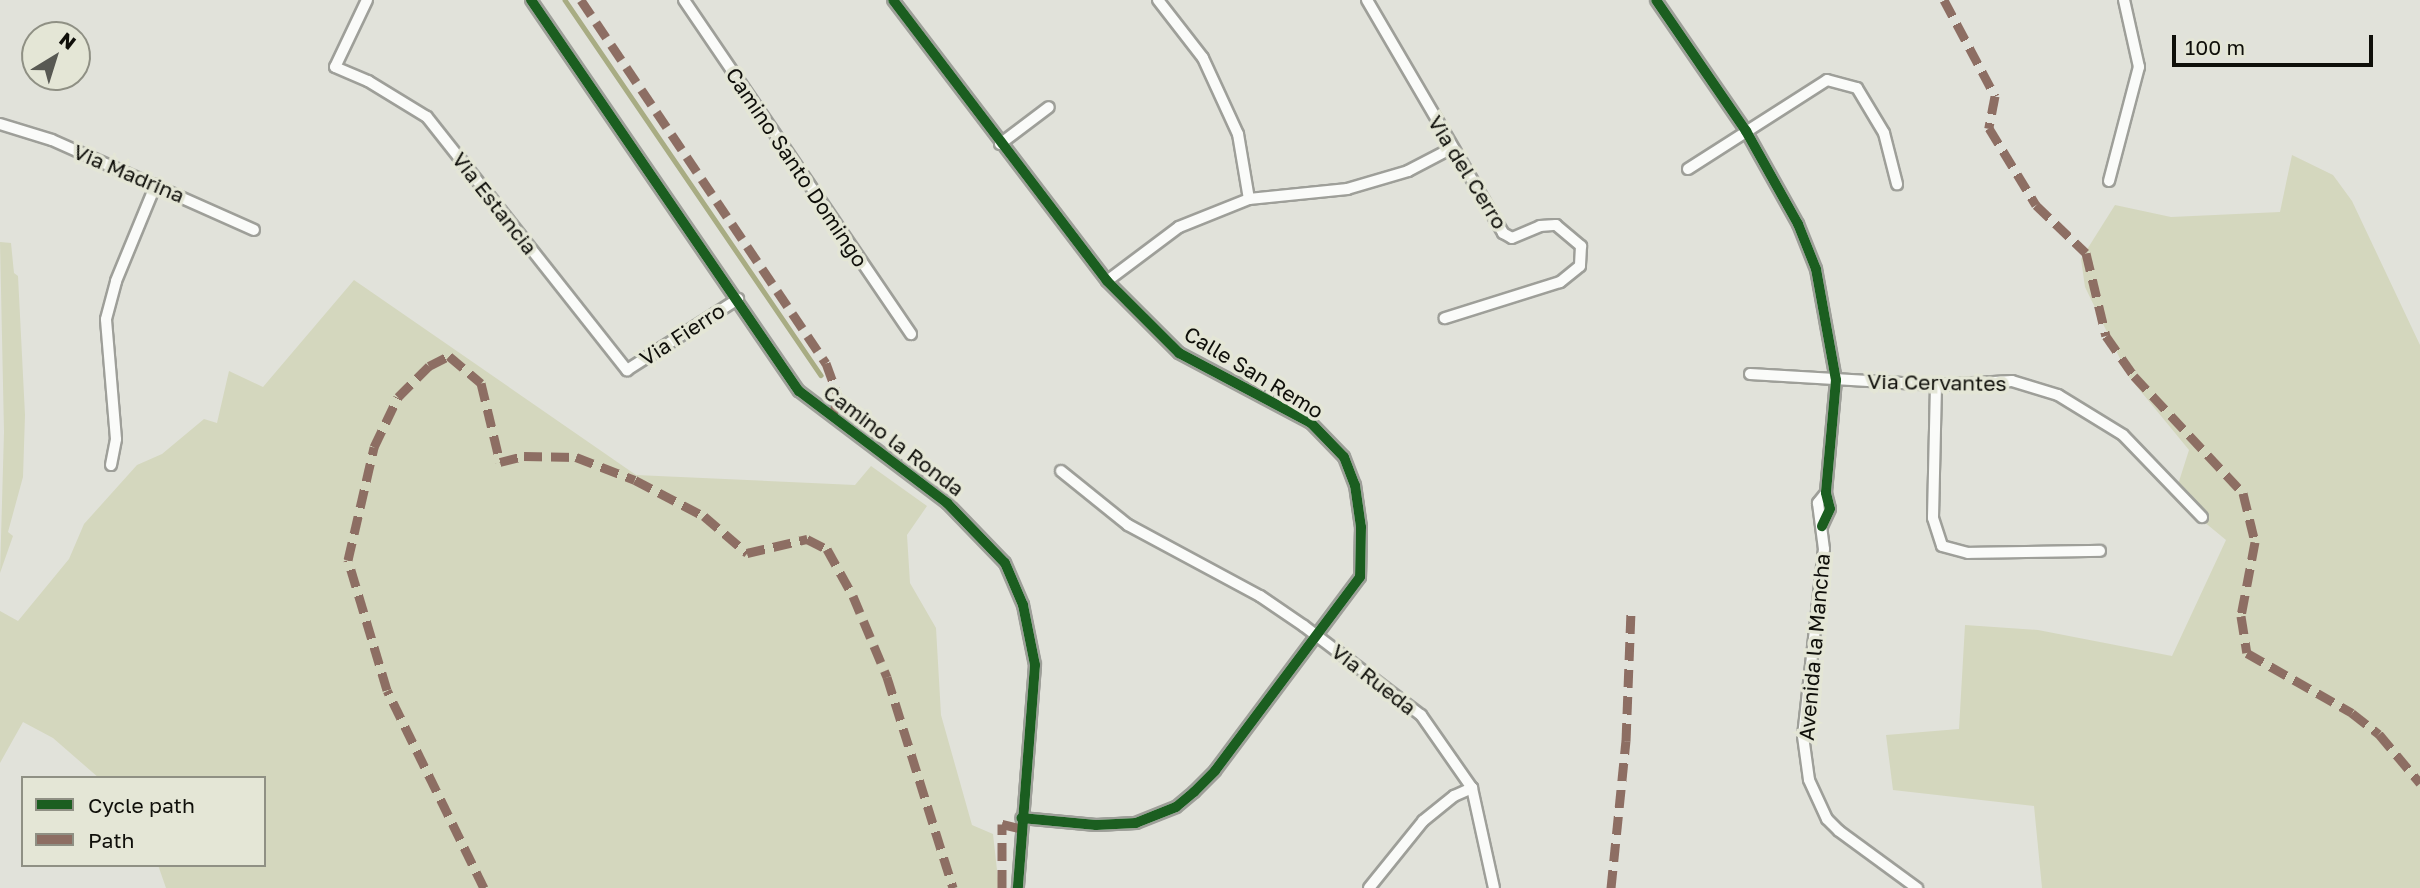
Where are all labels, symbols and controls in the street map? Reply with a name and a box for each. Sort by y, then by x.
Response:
north arrow [21,21,91,91]
scale bar [2175,21,2376,65]
text: N [55,27,81,54]
text: 100 m [2185,34,2245,60]
street label: Camino Santo Domingo [721,62,873,272]
street label: Via del Cerro [1423,111,1513,233]
street label: Via Madrina [70,138,188,208]
street label: Via Estancia [447,147,543,259]
street label: Via Fierro [635,297,729,371]
street label: Calle San Remo [1180,321,1328,423]
street label: Via Cervantes [1867,368,2007,396]
street label: Camino la Ronda [819,379,969,501]
street label: Avenida la Mancha [1793,552,1835,742]
street label: Via Rueda [1327,638,1421,720]
legend [21,776,266,867]
text: Cycle path [88,792,195,818]
text: Path [88,827,135,853]

